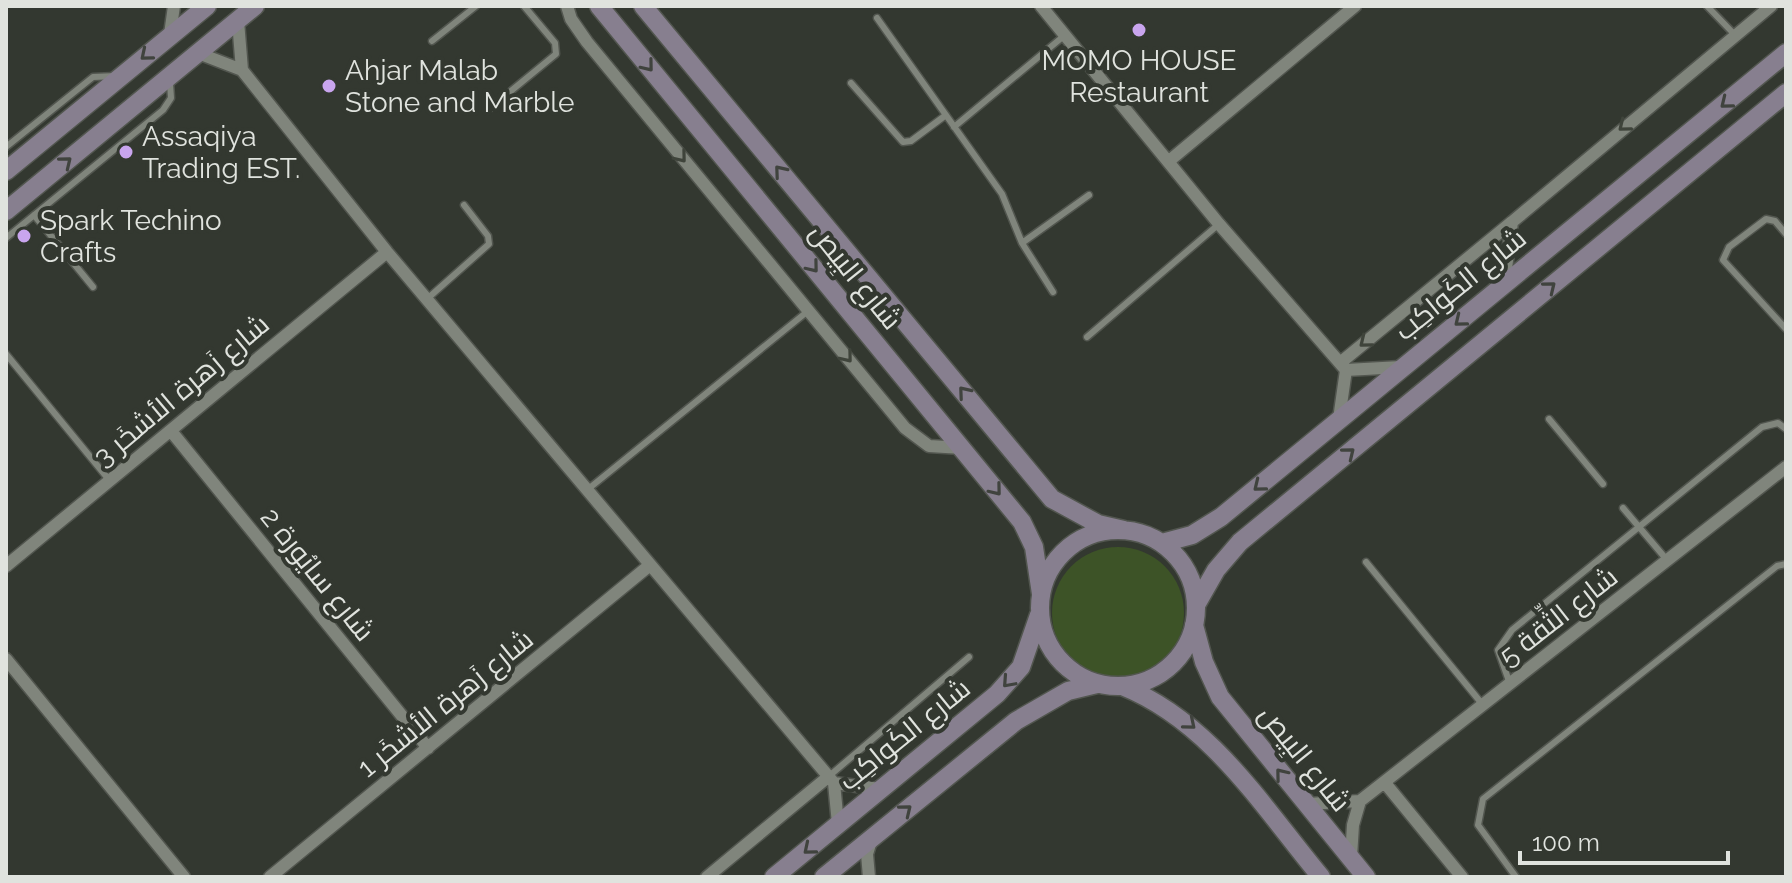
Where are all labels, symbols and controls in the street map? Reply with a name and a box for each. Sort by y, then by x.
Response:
marker: MOMO HOUSE Restaurant [1130,21,1148,39]
place label: MOMO HOUSE Restaurant [1041,44,1237,109]
one-way arrow [141,45,155,60]
place label: Ahjar Malab Stone and Marble [345,54,574,119]
one-way arrow [638,57,653,71]
marker: Ahjar Malab Stone and Marble [320,77,338,95]
one-way arrow [1721,93,1735,108]
one-way arrow [1619,116,1634,131]
place label: Assaqiya Trading EST. [142,120,300,185]
marker: Assaqiya Trading EST. [117,143,135,161]
one-way arrow [672,147,686,162]
one-way arrow [57,157,71,172]
one-way arrow [775,165,790,180]
place label: Spark Techino Crafts [40,204,222,269]
street label: شارع البِيص [801,216,909,337]
street label: شارع الكَواكِب [1388,221,1534,349]
marker: Spark Techino Crafts [15,227,33,245]
one-way arrow [803,258,818,272]
one-way arrow [1541,282,1555,297]
street label: شارع زَهرة الأشخَر 3 [87,307,277,475]
one-way arrow [1455,311,1469,326]
one-way arrow [1360,332,1374,347]
one-way arrow [837,348,851,363]
one-way arrow [959,387,974,401]
one-way arrow [1340,448,1355,462]
one-way arrow [1254,476,1268,491]
one-way arrow [986,481,1000,496]
street label: شارع سايُورة 2 [252,501,381,649]
street label: شارع الثِّقة 5 [1489,555,1625,674]
street label: شارع زَهرة الأشخَر 1 [351,623,541,786]
street label: شارع الكَواكِب [832,671,978,799]
one-way arrow [1003,672,1017,687]
street label: شارع البِيص [1250,698,1358,819]
one-way arrow [1180,714,1195,729]
one-way arrow [1276,768,1291,783]
one-way arrow [897,805,911,820]
scale bar [1520,815,1728,865]
text: 100 m [1532,828,1600,857]
one-way arrow [803,839,818,853]

